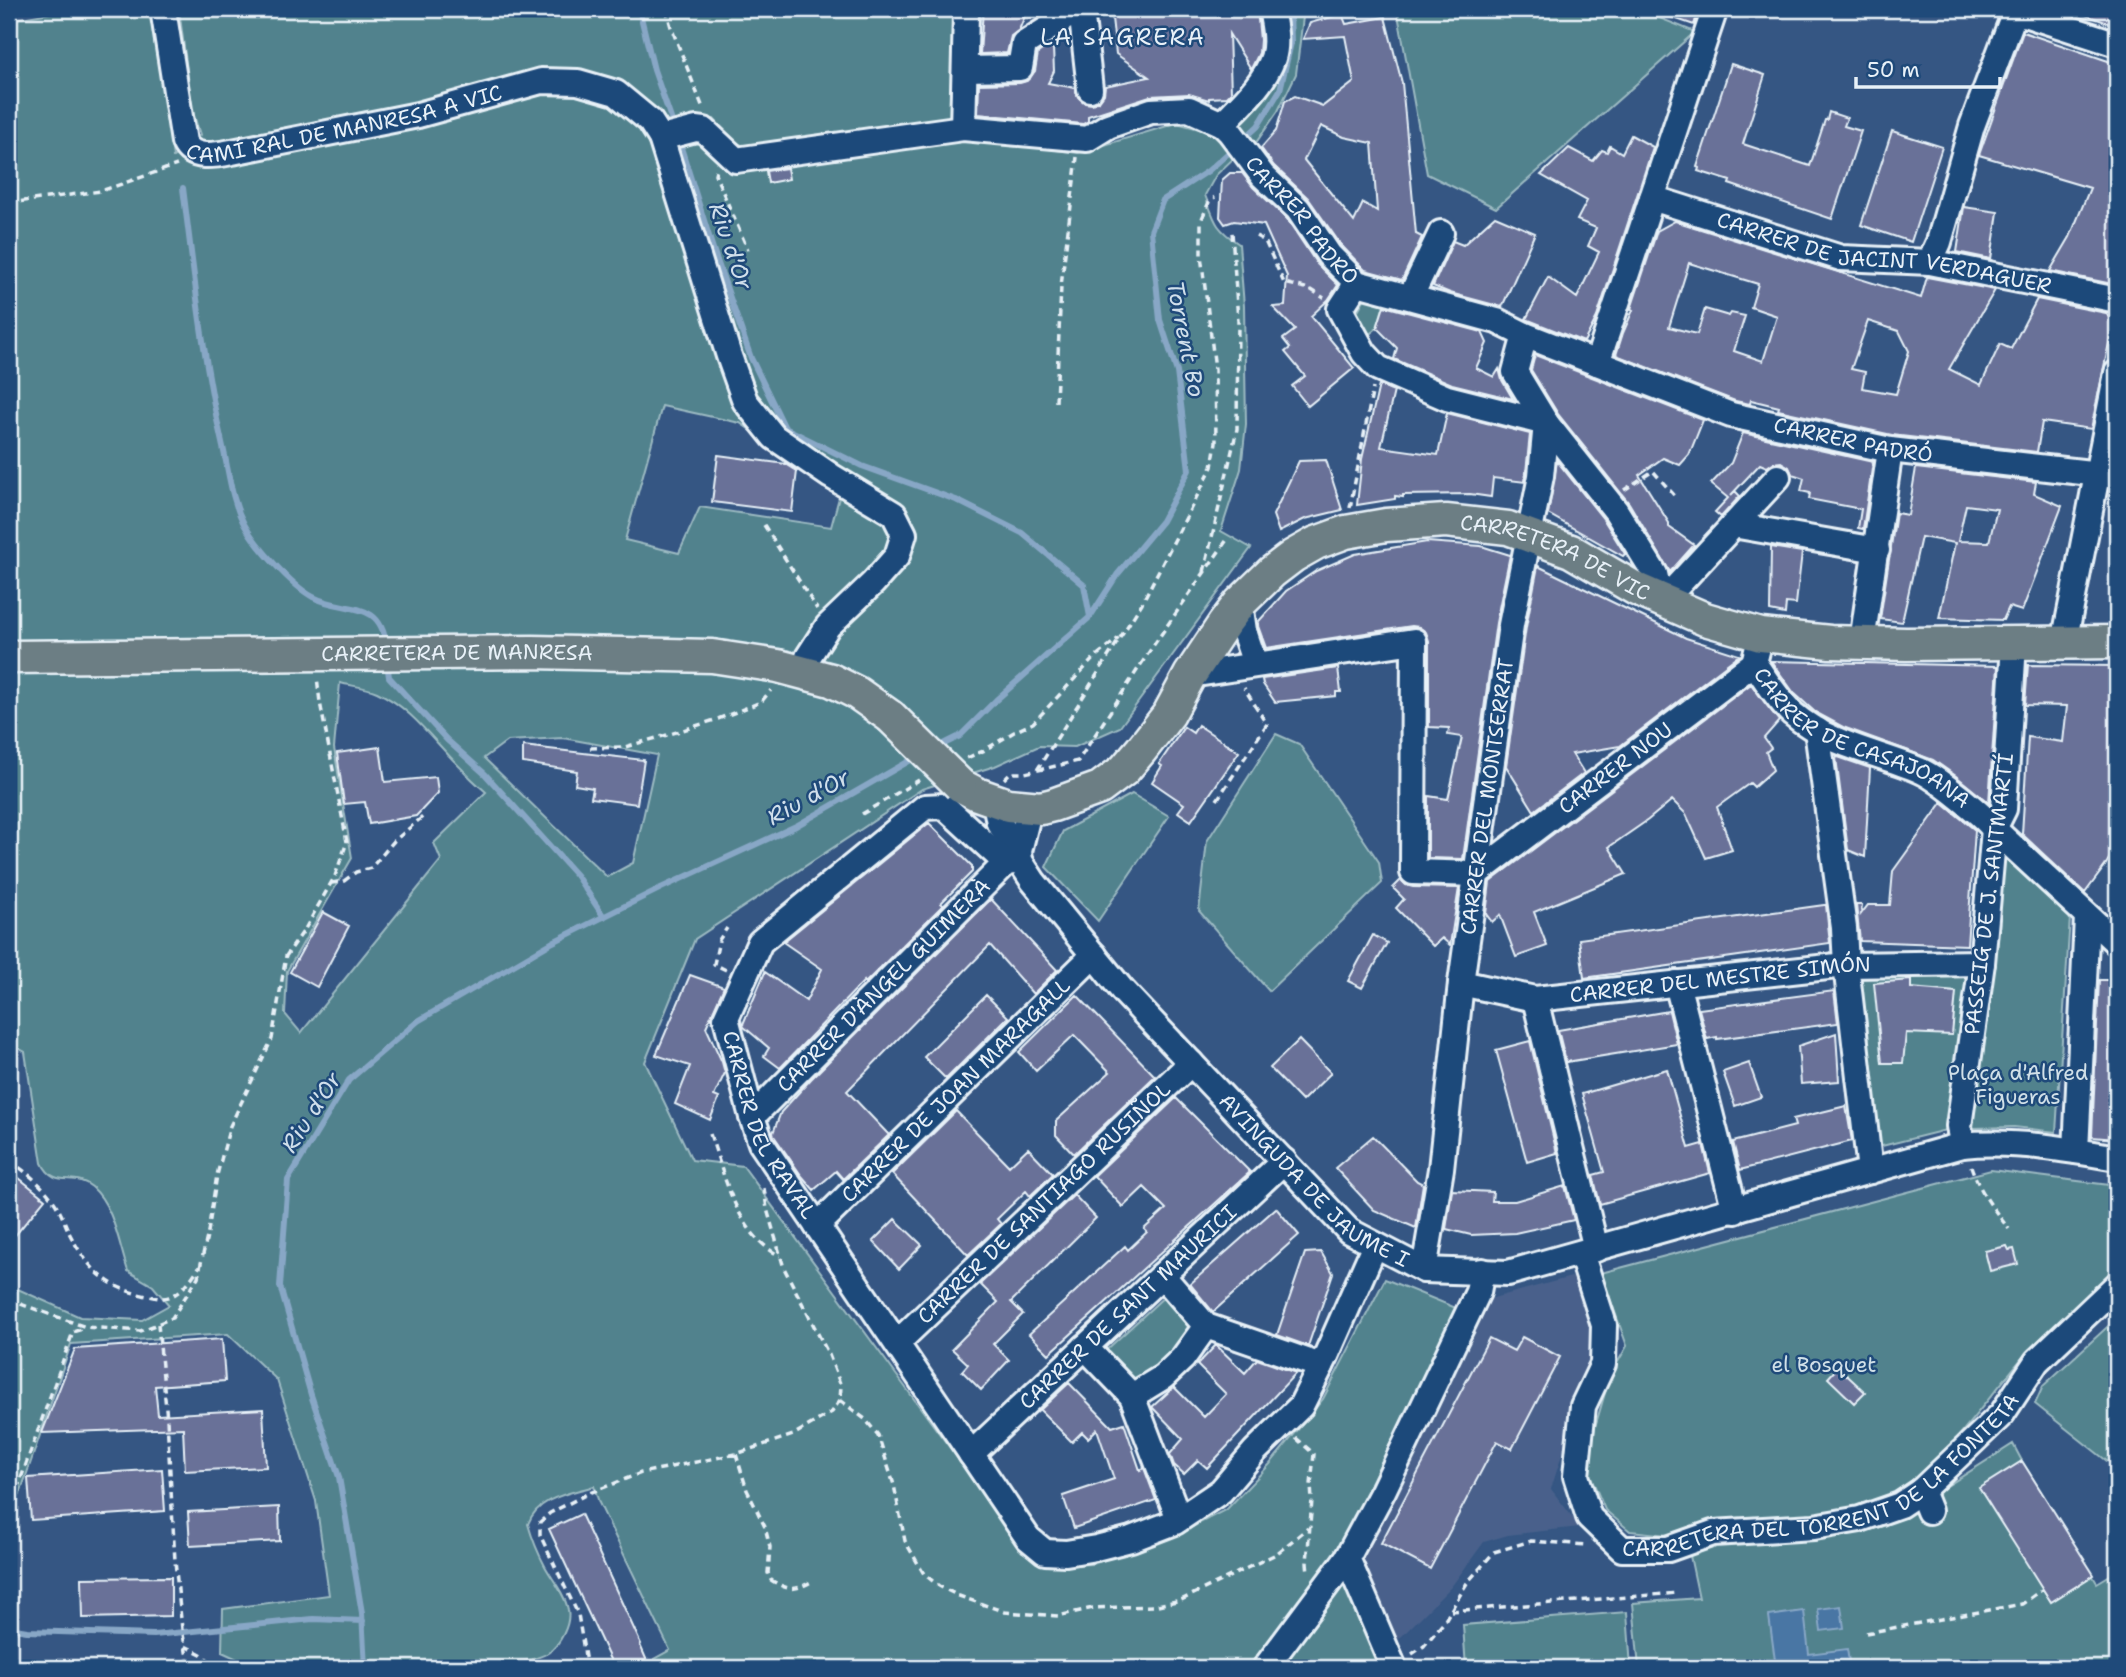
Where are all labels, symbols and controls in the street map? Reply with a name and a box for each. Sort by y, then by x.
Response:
district label: LA SAGRERA [1040,22,1206,52]
scale bar [1856,46,2000,90]
text: 50 m [1867,56,1920,84]
street label: CAMÍ RAL DE MANRESA A VIC [181,78,505,169]
street label: CARRER PADRÓ [1239,151,1365,291]
water label: Riu d'Or [702,198,760,295]
street label: CARRER DE JACINT VERDAGUER [1714,206,2054,300]
water label: Torrent Bo [1160,278,1212,400]
street label: CARRER PADRÓ [1771,411,1934,469]
street label: CARRETERA DE VIC [1459,509,1654,607]
street label: CARRETERA DE MANRESA [321,638,593,668]
street label: CARRER DEL MONTSERRAT [1454,656,1520,936]
street label: CARRER DE CASAJOANA [1747,662,1976,814]
street label: CARRER NOU [1553,716,1678,821]
street label: PASSEIG DE J. SANTMARTÍ [1957,751,2020,1036]
water label: Riu d'Or [761,761,856,832]
street label: CARRER D'ÀNGEL GUIMERÀ [771,872,996,1098]
street label: CARRER DEL MESTRE SIMÓN [1568,950,1871,1009]
street label: CARRER DE JOAN MARAGALL [835,972,1077,1209]
street label: CARRER DEL RAVAL [716,1028,823,1225]
park label: Plaça d'Alfred Figueras [1948,1059,2088,1111]
water label: Riu d'Or [274,1065,349,1158]
street label: CARRER DE SANTIAGO RUSIÑOL [911,1075,1177,1330]
street label: AVINGUDA DE JAUME I [1213,1087,1414,1274]
street label: CARRER DE SANT MAURICI [1013,1198,1243,1416]
park label: el Bosquet [1771,1351,1877,1379]
street label: CARRETERA DEL TORRENT DE LA FONTETA [1622,1388,2026,1563]

